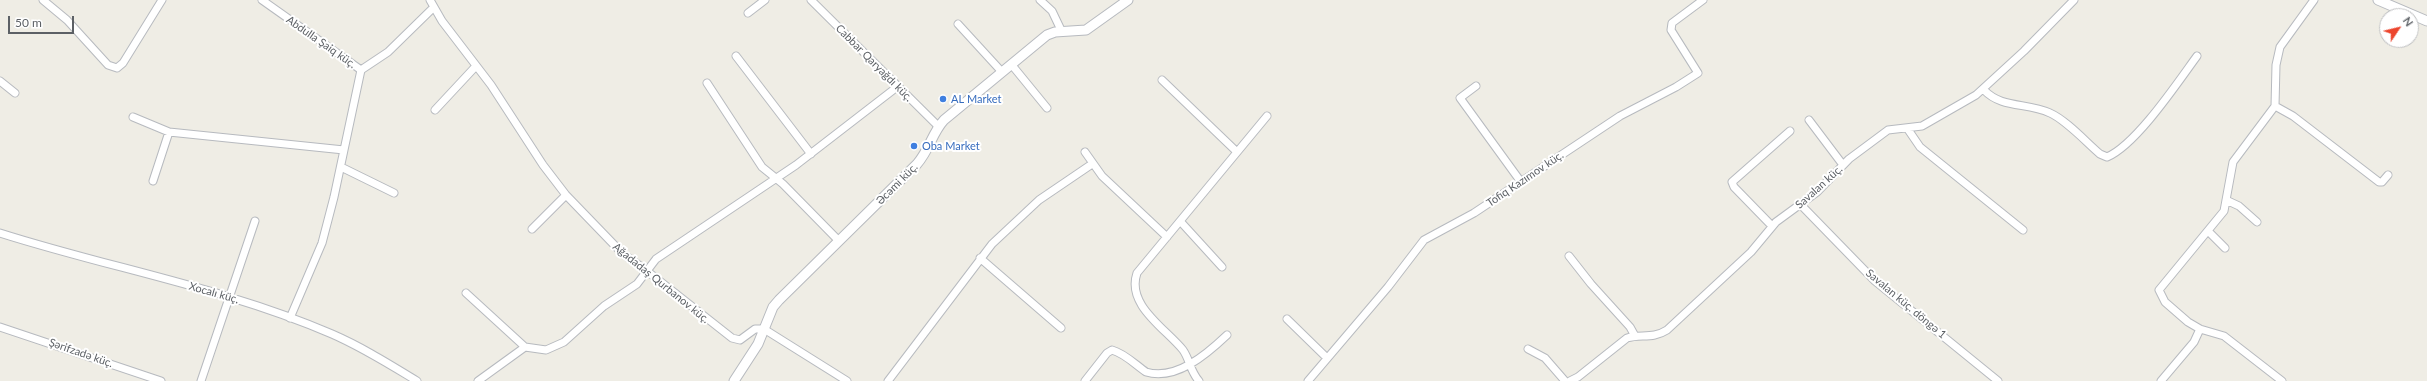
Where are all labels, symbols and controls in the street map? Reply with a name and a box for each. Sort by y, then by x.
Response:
scale bar [10,8,76,34]
north arrow [2379,8,2419,48]
street label: Abdulla Şaiq küç. [284,13,358,71]
text: N [2401,14,2416,29]
text: 50 m [15,15,42,30]
street label: Cabbar Qaryağdı küç. [833,22,915,104]
place label: AL Market [951,92,1001,106]
marker: AL Market [938,94,948,104]
place label: Oba Market [922,139,980,153]
marker: Oba Market [909,141,919,151]
street label: Tofiq Kazımov küç. [1484,148,1566,210]
street label: Əcəmi küç. [874,161,920,207]
street label: Savalan küç. [1793,162,1845,212]
street label: Ağadadaş Qurbanov küç. [610,240,712,326]
street label: Savalan küç. döngə 1 [1863,267,1949,341]
street label: Xocalı küç. [188,280,240,306]
street label: Şərifzadə küç. [47,336,115,370]

